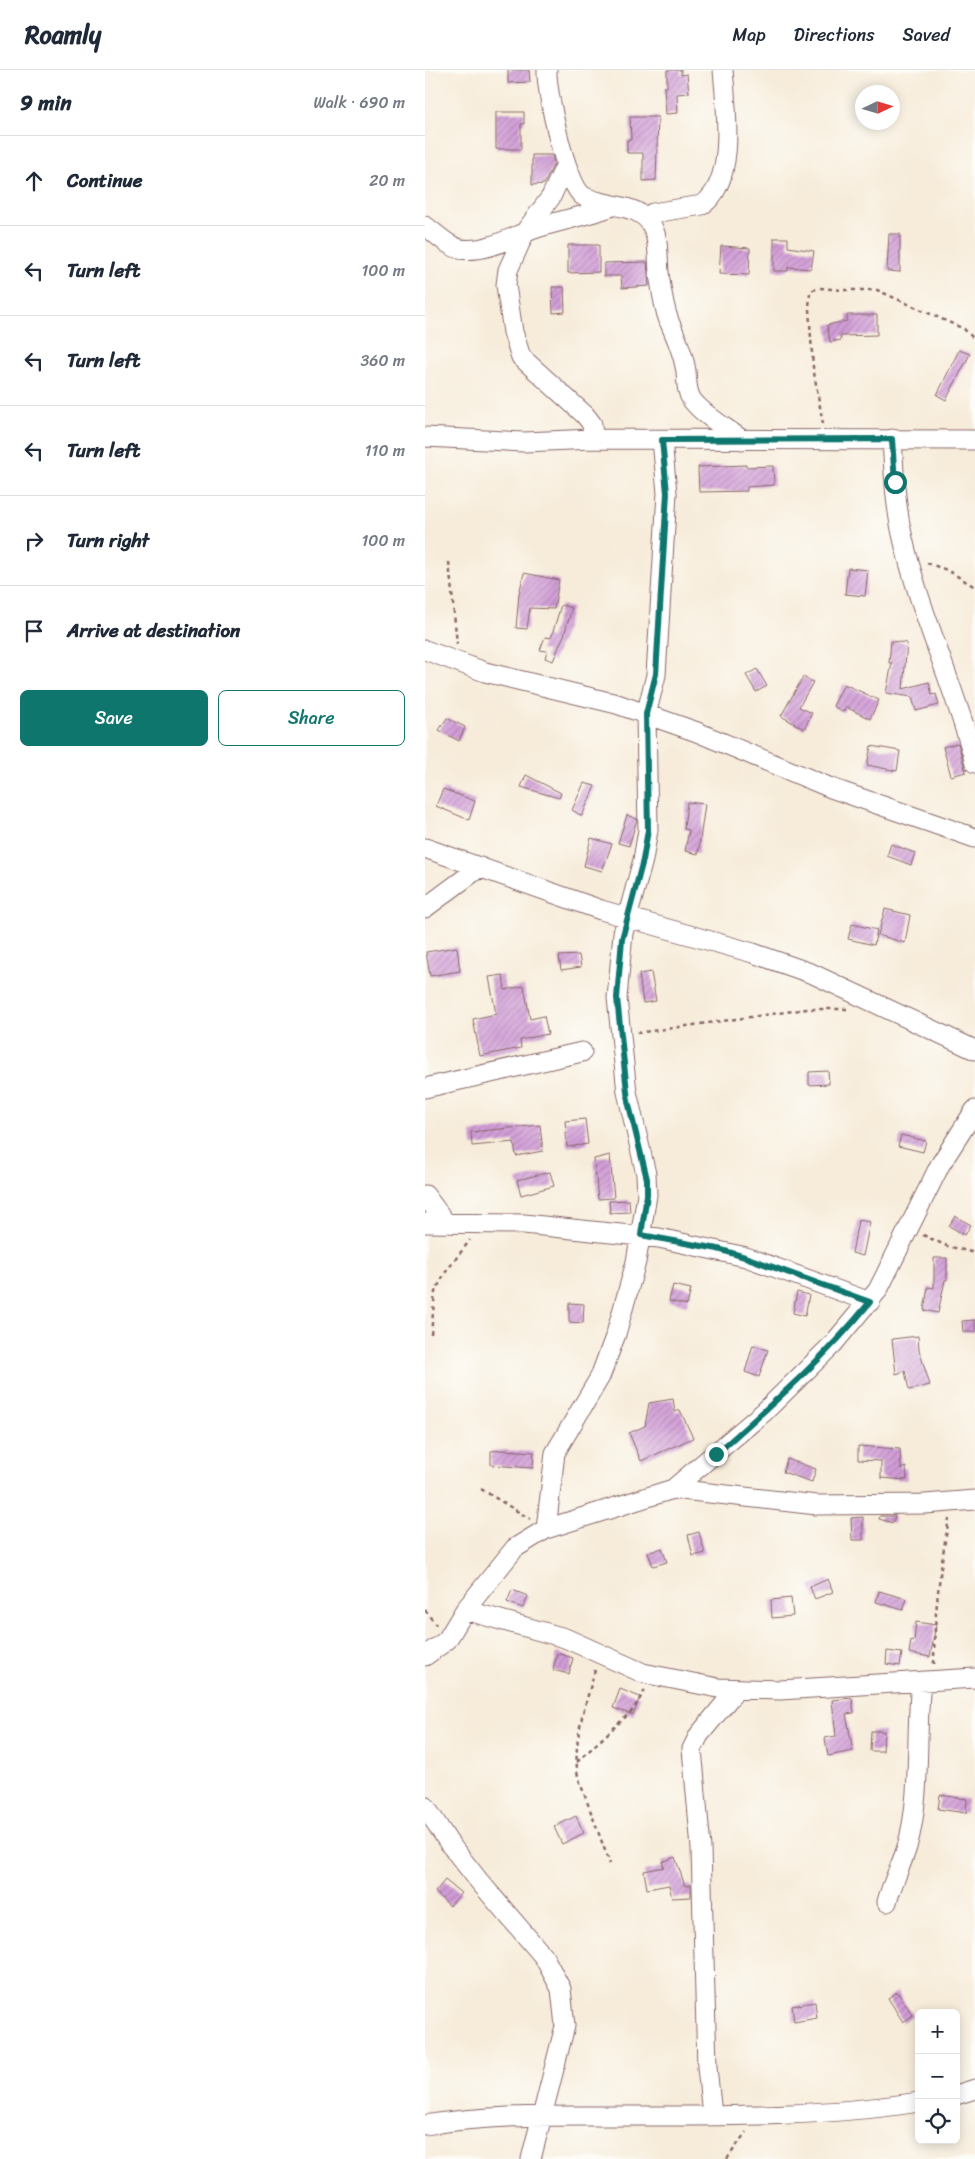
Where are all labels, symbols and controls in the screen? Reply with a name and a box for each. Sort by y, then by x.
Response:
text: Roamly [25,14,101,56]
text: Map [733,19,766,51]
text: Directions [794,19,875,51]
text: Saved [903,19,950,51]
text: 9 min [20,84,72,122]
north arrow [855,85,900,130]
text: Walk · 690 m [313,88,405,117]
text: Continue [67,164,143,197]
text: 20 m [369,166,405,195]
icon: ahead [20,167,48,195]
text: Turn left [67,254,140,287]
text: 100 m [361,256,405,285]
icon: left [20,257,48,285]
text: Turn left [67,344,140,377]
text: 360 m [361,346,405,375]
icon: left [20,347,48,375]
text: Turn left [67,434,140,467]
text: 110 m [365,436,405,465]
icon: left [20,437,48,465]
route start [884,471,907,494]
text: Turn right [67,524,149,557]
text: 100 m [361,526,405,555]
icon: right [20,527,48,555]
text: Arrive at destination [67,614,240,647]
icon: arrive [20,617,48,645]
button: Save [20,690,208,746]
button: Share [218,690,405,746]
route end [705,1443,728,1466]
map controls [915,2009,960,2144]
button: + [915,2009,960,2054]
button: − [915,2054,960,2099]
button: locate [915,2099,960,2144]

